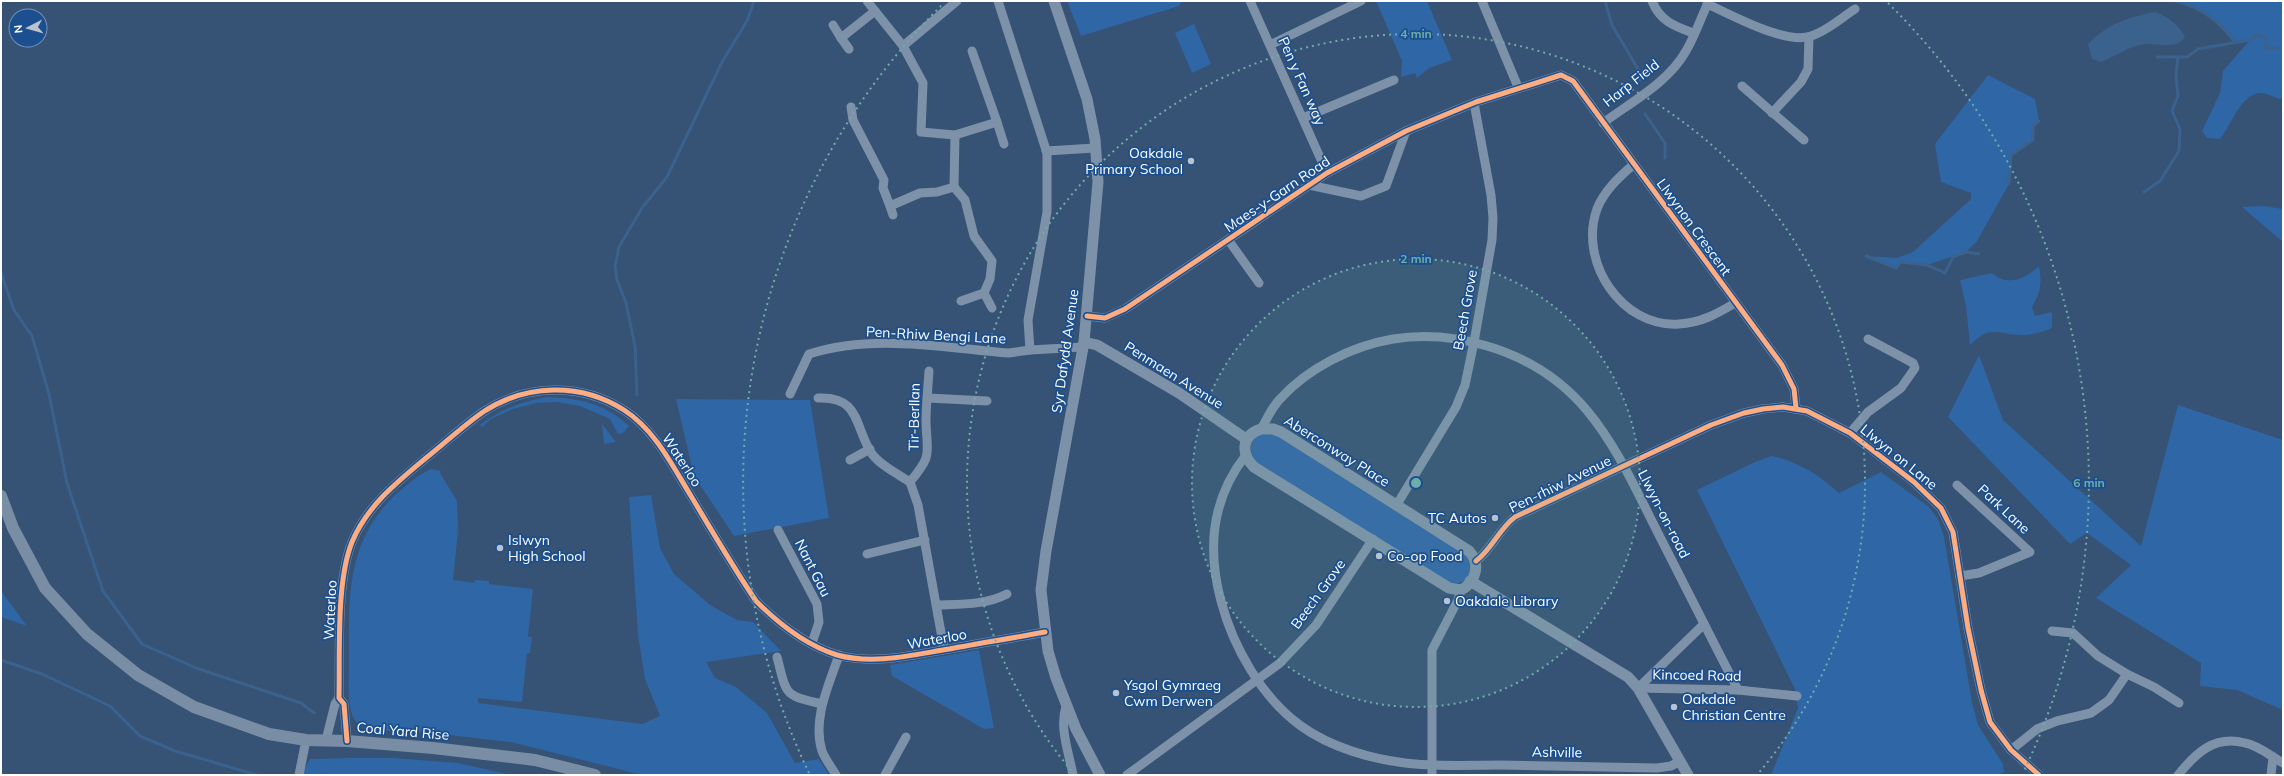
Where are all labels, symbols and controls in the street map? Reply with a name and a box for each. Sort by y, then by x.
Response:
north arrow [8,8,48,48]
text: N [11,24,25,34]
text: 4 min [1400,26,1432,41]
street label: Pen y Fan way [1274,34,1330,129]
street label: Harp Field [1599,55,1663,111]
place label: Oakdale Primary School [1085,144,1183,178]
street label: Maes-y-Garn Road [1221,152,1333,236]
marker: Oakdale Primary School [1186,156,1196,166]
street label: Llwynon Crescent [1653,175,1735,279]
text: 2 min [1400,251,1432,266]
street label: Beech Grove [1449,268,1481,352]
street label: Syr Dafydd Avenue [1047,288,1083,414]
street label: Pen-Rhiw Bengi Lane [865,322,1007,348]
street label: Penmaen Avenue [1121,337,1227,413]
street label: Tir-Berllan [904,383,924,451]
street label: Aberconway Place [1281,411,1393,491]
street label: Llwyn on Lane [1857,420,1941,494]
street label: Waterloo [658,430,706,490]
street label: Pen-rhiw Avenue [1506,451,1614,517]
street label: Llwyn-on-road [1634,467,1694,561]
text: 6 min [2073,475,2105,490]
centre of rings [1409,476,1423,490]
street label: Park Lane [1974,480,2034,538]
place label: TC Autos [1428,509,1487,527]
marker: TC Autos [1490,513,1500,523]
place label: Islwyn High School [508,531,586,565]
street label: Nant Gau [791,536,835,600]
marker: Islwyn High School [495,543,505,553]
place label: Co-op Food [1387,547,1463,565]
marker: Co-op Food [1374,551,1384,561]
street label: Beech Grove [1287,556,1349,632]
street label: Waterloo [319,580,341,640]
place label: Oakdale Library [1455,592,1559,610]
marker: Oakdale Library [1442,596,1452,606]
street label: Waterloo [906,625,968,653]
street label: Kincoed Road [1652,665,1742,685]
place label: Ysgol Gymraeg Cwm Derwen [1123,676,1221,710]
marker: Ysgol Gymraeg Cwm Derwen [1111,688,1121,698]
place label: Oakdale Christian Centre [1682,690,1786,724]
marker: Oakdale Christian Centre [1669,702,1679,712]
street label: Coal Yard Rise [356,718,450,744]
street label: Ashville [1532,743,1582,761]

